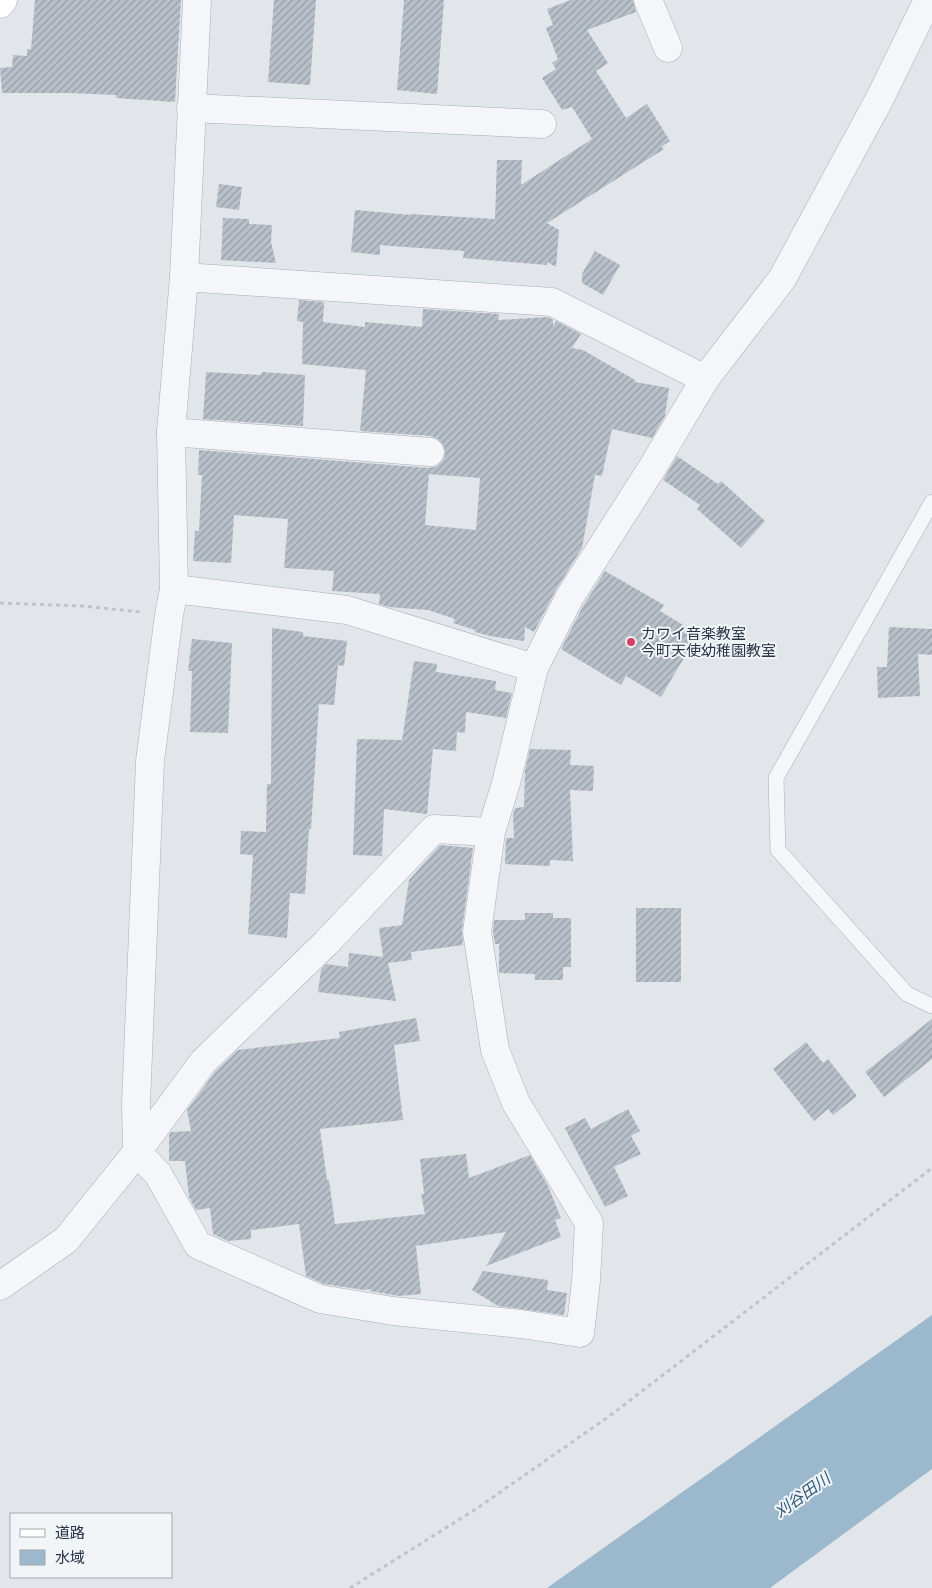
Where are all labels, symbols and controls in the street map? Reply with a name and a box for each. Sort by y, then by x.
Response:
place label: カワイ音楽教室 今町天使幼稚園教室 [641,624,776,660]
marker: カワイ音楽教室 今町天使幼稚園教室 [625,636,637,648]
water label: 刈谷田川 [770,1467,835,1522]
legend [10,1513,172,1578]
text: 道路 [55,1523,85,1542]
text: 水域 [55,1548,85,1567]

